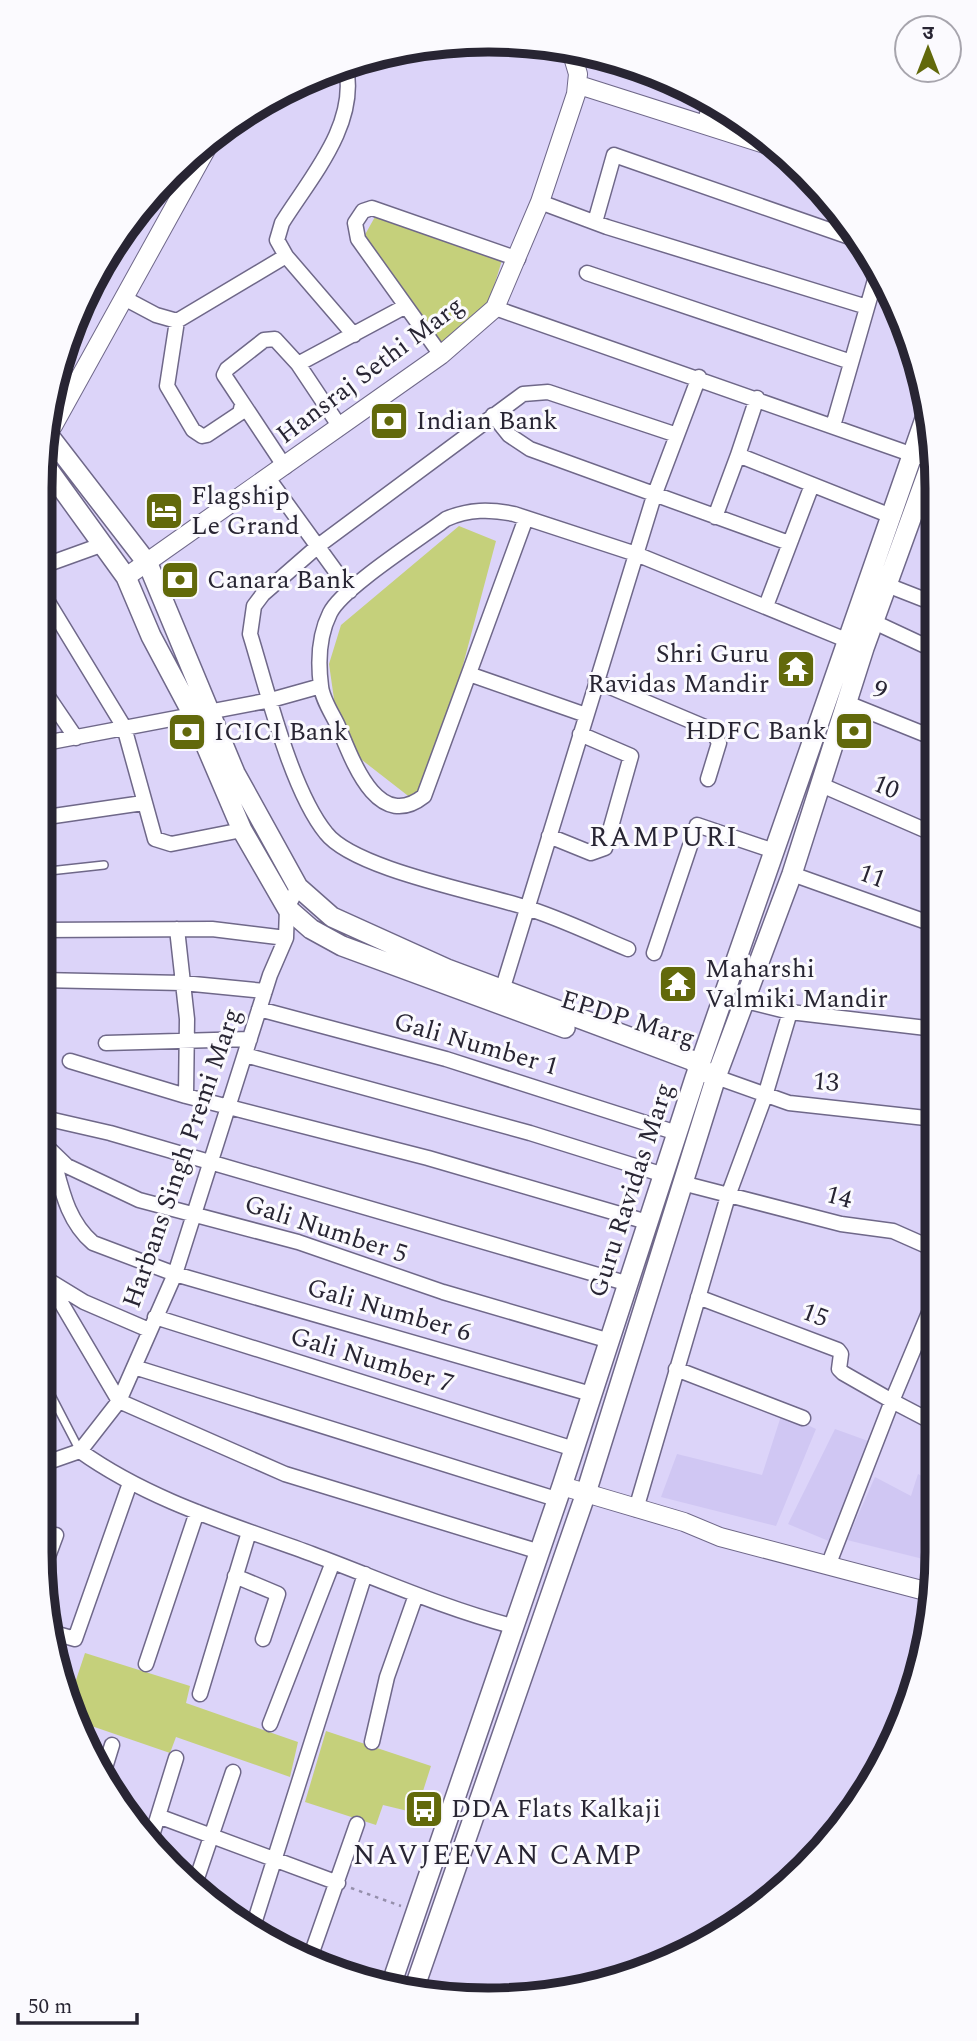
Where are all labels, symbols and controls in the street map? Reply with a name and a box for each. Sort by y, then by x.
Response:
north arrow [893,14,963,84]
text: उ [922,19,934,48]
street label: Hansraj Sethi Marg [268,286,472,454]
bank icon: Indian Bank [368,400,410,442]
place label: Indian Bank [416,401,558,441]
place label: Flagship Le Grand [191,476,299,546]
hotel icon: Flagship Le Grand [143,490,185,532]
bank icon: Canara Bank [159,559,201,601]
place label: Canara Bank [207,560,356,600]
place label: Shri Guru Ravidas Mandir [587,634,769,704]
temple icon: Shri Guru Ravidas Mandir [775,648,817,690]
street label: 9 [866,669,894,711]
bank icon: HDFC Bank [833,710,875,752]
bank icon: ICICI Bank [166,711,208,753]
place label: HDFC Bank [685,711,827,751]
place label: ICICI Bank [214,712,348,752]
street label: 10 [866,764,906,810]
district label: RAMPURI [589,816,739,859]
street label: 11 [853,853,891,899]
place label: Maharshi Valmiki Mandir [705,949,888,1019]
temple icon: Maharshi Valmiki Mandir [657,963,699,1005]
street label: EPDP Marg [556,980,700,1058]
street label: Gali Number 1 [389,1001,563,1087]
street label: Harbans Singh Premi Marg [112,1002,252,1314]
street label: 13 [811,1061,841,1103]
street label: Guru Ravidas Marg [577,1077,685,1303]
street label: 14 [821,1174,857,1220]
street label: Gali Number 5 [239,1184,413,1274]
street label: Gali Number 6 [302,1267,476,1353]
street label: 15 [796,1292,834,1338]
street label: Gali Number 7 [285,1316,459,1404]
bus stop icon: DDA Flats Kalkaji [403,1788,445,1830]
place label: DDA Flats Kalkaji [451,1789,661,1829]
district label: NAVJEEVAN CAMP [353,1834,643,1877]
scale bar [18,1982,136,2026]
text: 50 m [28,1991,72,2023]

